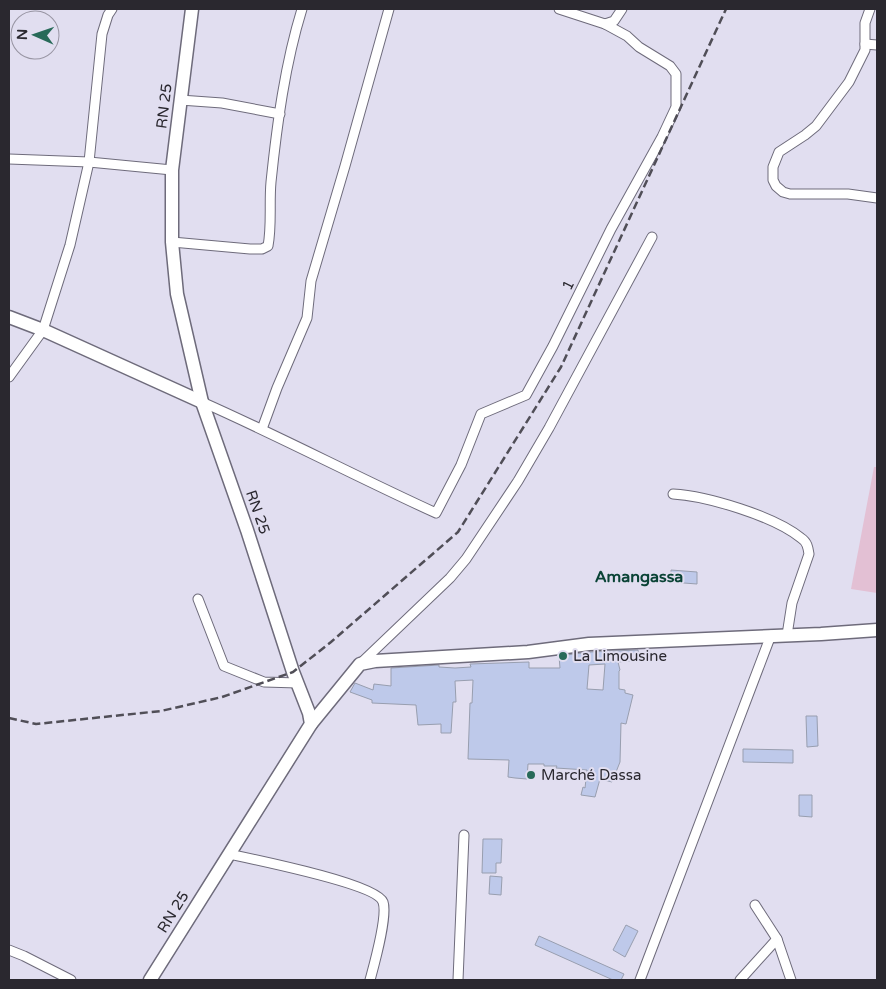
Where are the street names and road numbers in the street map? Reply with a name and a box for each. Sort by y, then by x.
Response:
street label: RN 25 [152,82,176,130]
street label: 1 [558,277,578,293]
street label: RN 25 [242,488,274,536]
street label: RN 25 [153,888,193,936]

